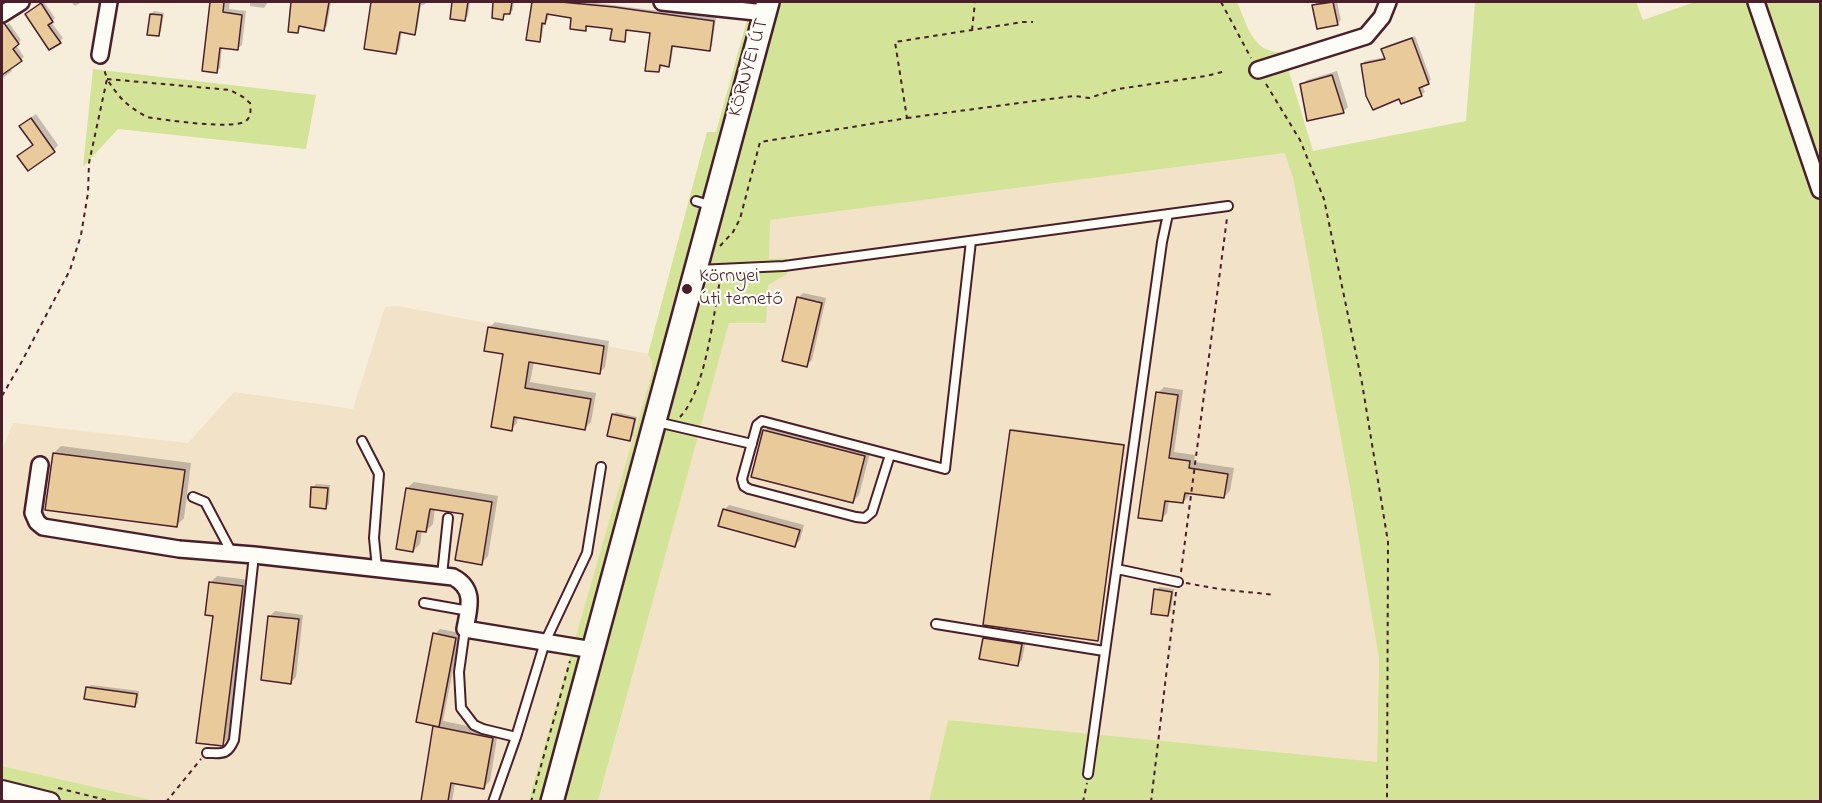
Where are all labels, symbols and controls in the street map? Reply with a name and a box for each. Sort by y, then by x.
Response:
street label: KÖRNYEI ÚT [725,16,775,120]
place label: Környei úti temető [699,266,783,313]
marker: Környei úti temető [680,282,694,296]

